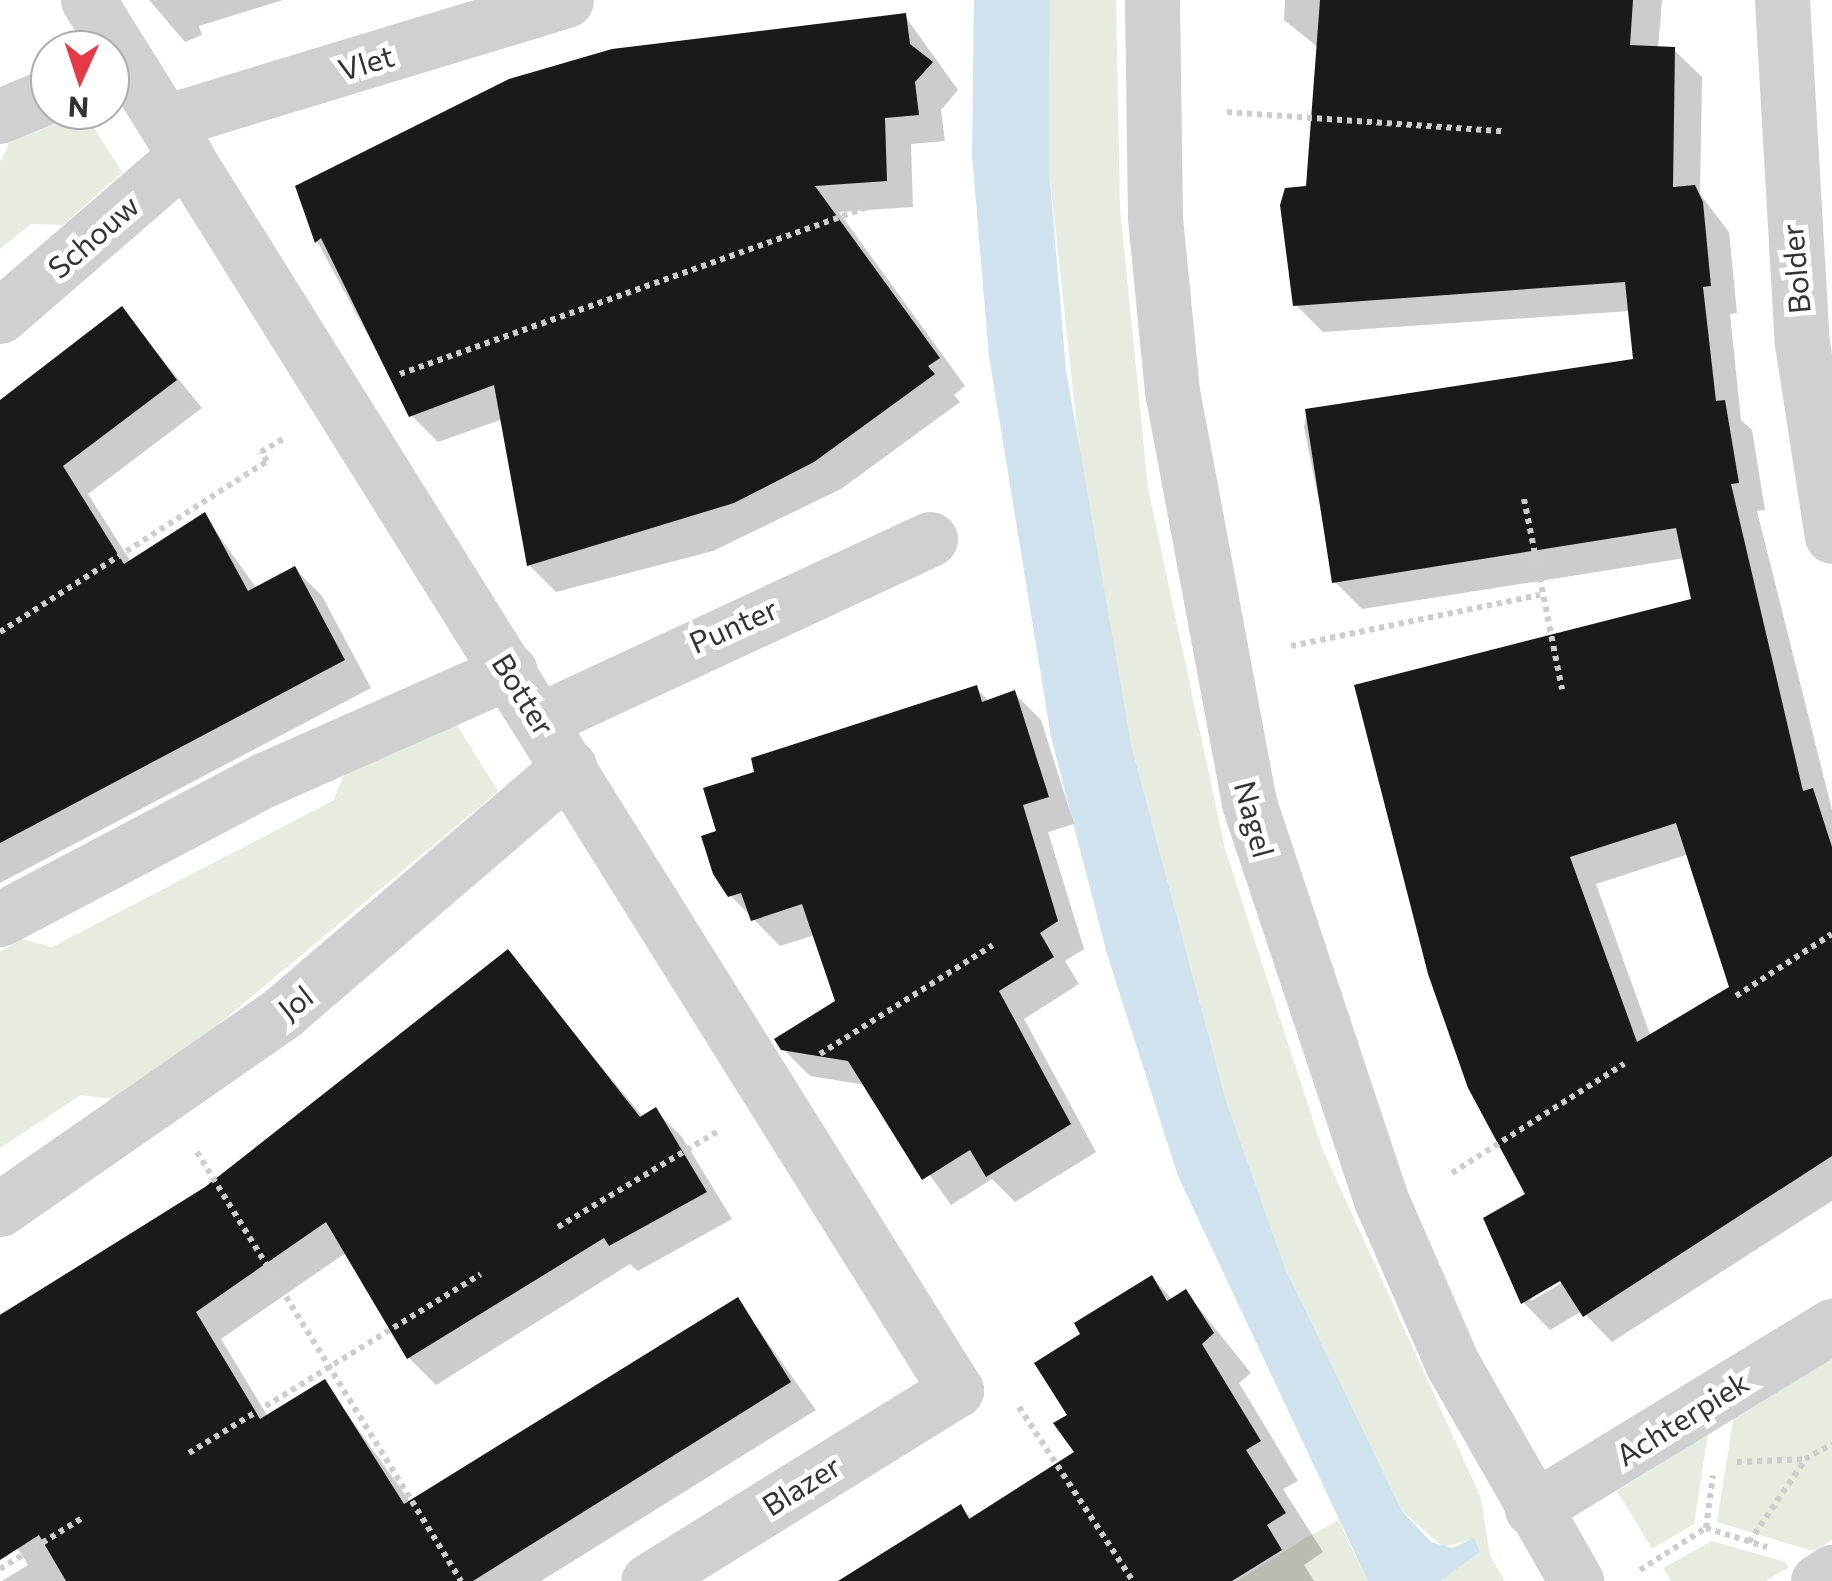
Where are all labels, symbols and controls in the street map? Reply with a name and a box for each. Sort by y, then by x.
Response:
north arrow [30,30,130,130]
street label: Vlet [334,37,398,87]
text: N [67,90,90,125]
street label: Schouw [40,187,146,285]
street label: Bolder [1773,223,1817,315]
street label: Punter [683,590,783,660]
street label: Botter [485,647,563,741]
street label: Nagel [1228,777,1282,861]
street label: Jol [270,977,320,1027]
street label: Achterpiek [1609,1363,1755,1473]
street label: Blazer [755,1447,847,1523]

